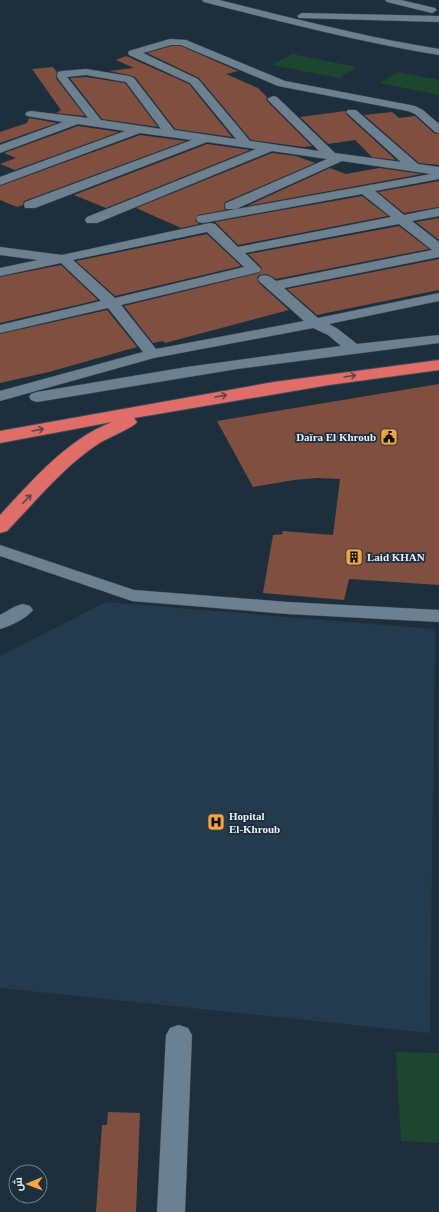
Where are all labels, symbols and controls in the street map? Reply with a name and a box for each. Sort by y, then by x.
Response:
one-way arrow [343,372,356,380]
one-way arrow [214,392,227,400]
one-way arrow [31,426,44,434]
public building icon: Daïra El Khroub [379,427,399,447]
place label: Daïra El Khroub [296,431,376,443]
one-way arrow [22,494,32,504]
building icon: Laid KHAN [344,547,364,567]
place label: Laid KHAN [367,551,425,563]
place label: Hopital El-Khroub [229,810,280,835]
hospital icon: Hopital El-Khroub [206,812,226,832]
north arrow [8,1164,48,1204]
text: ش [12,1177,25,1191]

